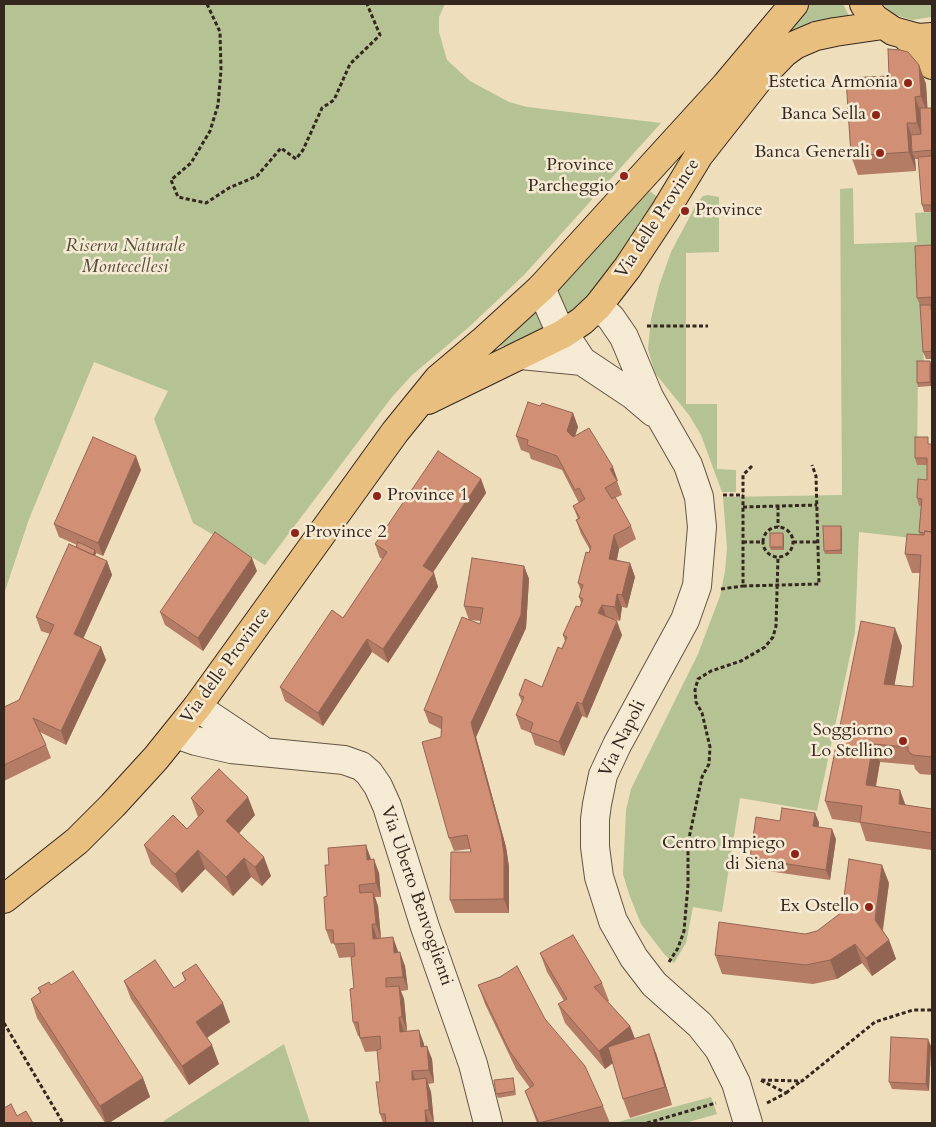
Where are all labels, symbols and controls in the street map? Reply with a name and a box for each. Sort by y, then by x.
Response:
place label: Estetica Armonia [768,72,898,94]
marker: Estetica Armonia [902,77,914,89]
place label: Banca Sella [781,104,866,126]
marker: Banca Sella [870,109,882,121]
place label: Banca Generali [754,142,870,164]
marker: Banca Generali [874,147,886,159]
place label: Province Parcheggio [528,155,614,198]
street label: Via delle Province [611,155,705,283]
marker: Province Parcheggio [618,170,630,182]
place label: Province [695,200,763,222]
marker: Province [679,205,691,217]
park label: Riserva Naturale Montecellesi [65,236,185,278]
place label: Province 1 [387,485,469,507]
marker: Province 1 [371,490,383,502]
place label: Province 2 [305,522,387,544]
marker: Province 2 [289,527,301,539]
street label: Via delle Province [177,604,275,728]
street label: Via Napoli [595,697,651,781]
place label: Soggiorno Lo Stellino [810,720,893,762]
marker: Soggiorno Lo Stellino [897,735,909,747]
street label: Via Uberto Benvoglienti [375,803,457,989]
place label: Centro Impiego di Siena [662,833,785,876]
marker: Centro Impiego di Siena [789,848,801,860]
place label: Ex Ostello [780,896,859,918]
marker: Ex Ostello [863,901,875,913]

